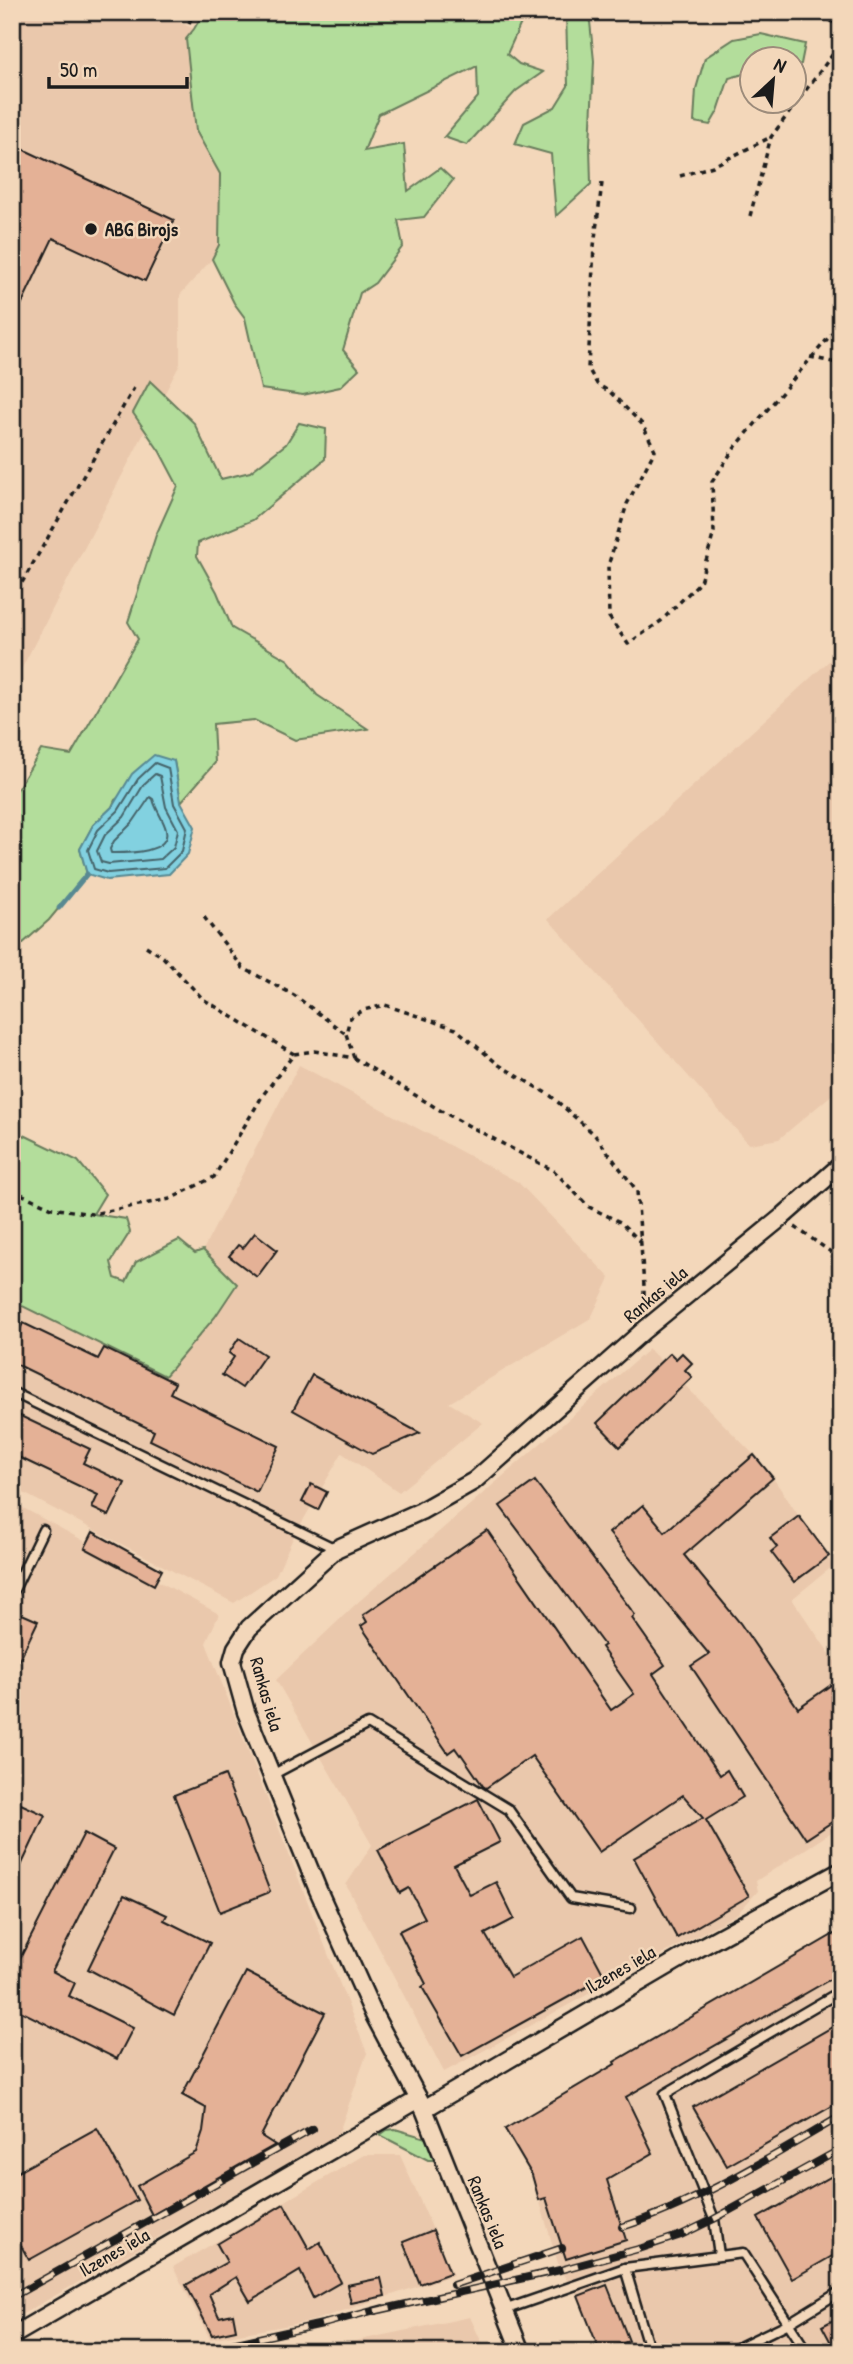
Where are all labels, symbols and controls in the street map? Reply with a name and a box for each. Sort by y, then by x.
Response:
scale bar [49,46,187,90]
north arrow [738,46,808,116]
text: N [770,51,791,79]
text: 50 m [60,55,97,84]
place label: ABG Birojs [105,216,179,242]
marker: ABG Birojs [83,221,99,237]
street label: Rankas iela [618,1259,693,1328]
street label: Rankas iela [244,1654,290,1735]
street label: Ilzenes iela [580,1938,660,2000]
street label: Rankas iela [462,2172,514,2253]
street label: Ilzenes iela [74,2221,154,2283]

